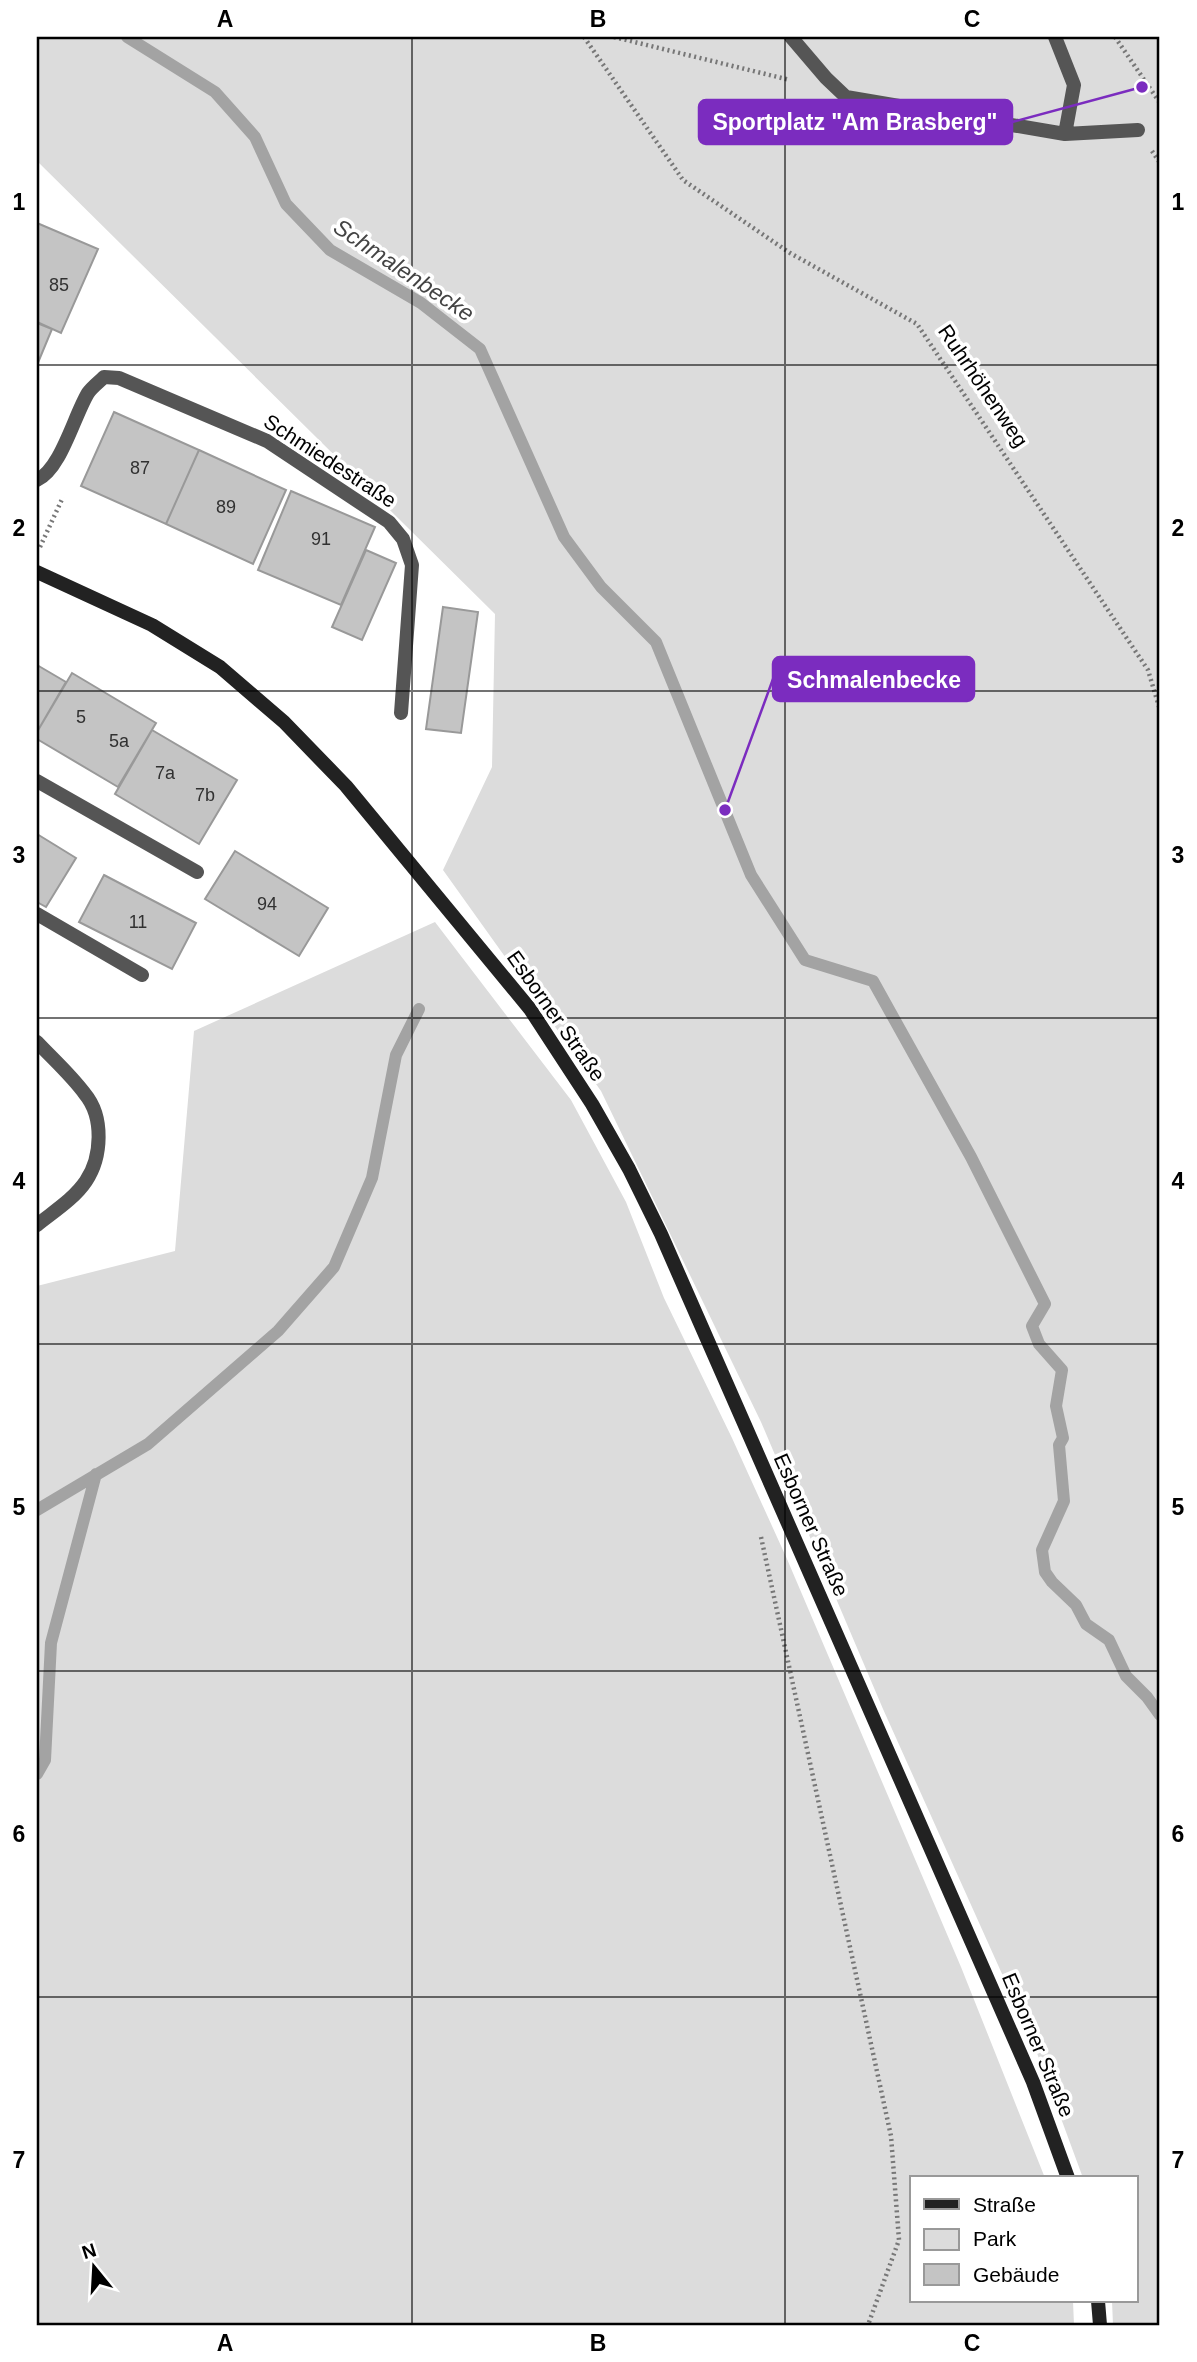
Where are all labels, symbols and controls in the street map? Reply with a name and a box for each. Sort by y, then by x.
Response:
text: A [217,6,233,32]
text: B [590,6,606,32]
text: C [964,6,980,32]
callout: Sportplatz "Am Brasberg" [699,100,1012,144]
text: Sportplatz "Am Brasberg" [712,109,998,135]
text: 1 [13,189,26,215]
text: 1 [1172,189,1185,215]
water label: Schmalenbecke [329,213,479,327]
house number: 85 [49,275,69,295]
street label: Ruhrhöhenweg [934,320,1033,451]
street label: Schmiedestraße [260,409,401,512]
house number: 87 [130,458,150,478]
house number: 89 [216,497,236,517]
text: 2 [13,515,25,541]
text: 2 [1172,515,1184,541]
house number: 91 [311,529,331,549]
callout: Schmalenbecke [773,657,974,701]
text: Schmalenbecke [787,667,961,693]
house number: 5 [76,707,86,727]
house number: 5a [109,731,130,751]
house number: 7a [155,763,176,783]
house number: 7b [195,785,215,805]
text: 3 [13,842,25,868]
text: 3 [1172,842,1184,868]
house number: 94 [257,894,277,914]
house number: 11 [129,912,147,932]
street label: Esborner Straße [503,946,610,1085]
text: 4 [13,1168,26,1194]
text: 4 [1172,1168,1185,1194]
street label: Esborner Straße [770,1450,853,1600]
text: 5 [13,1494,26,1520]
text: 5 [1172,1494,1185,1520]
text: 6 [13,1821,25,1847]
text: 6 [1172,1821,1184,1847]
street label: Esborner Straße [998,1969,1079,2120]
text: 7 [13,2147,25,2173]
text: 7 [1172,2147,1184,2173]
legend [910,2176,1138,2302]
text: Straße [973,2193,1036,2216]
text: Park [973,2227,1017,2250]
north arrow [60,2232,130,2302]
text: N [79,2239,99,2263]
text: Gebäude [973,2263,1059,2286]
text: A [217,2330,233,2356]
text: B [590,2330,606,2356]
text: C [964,2330,980,2356]

